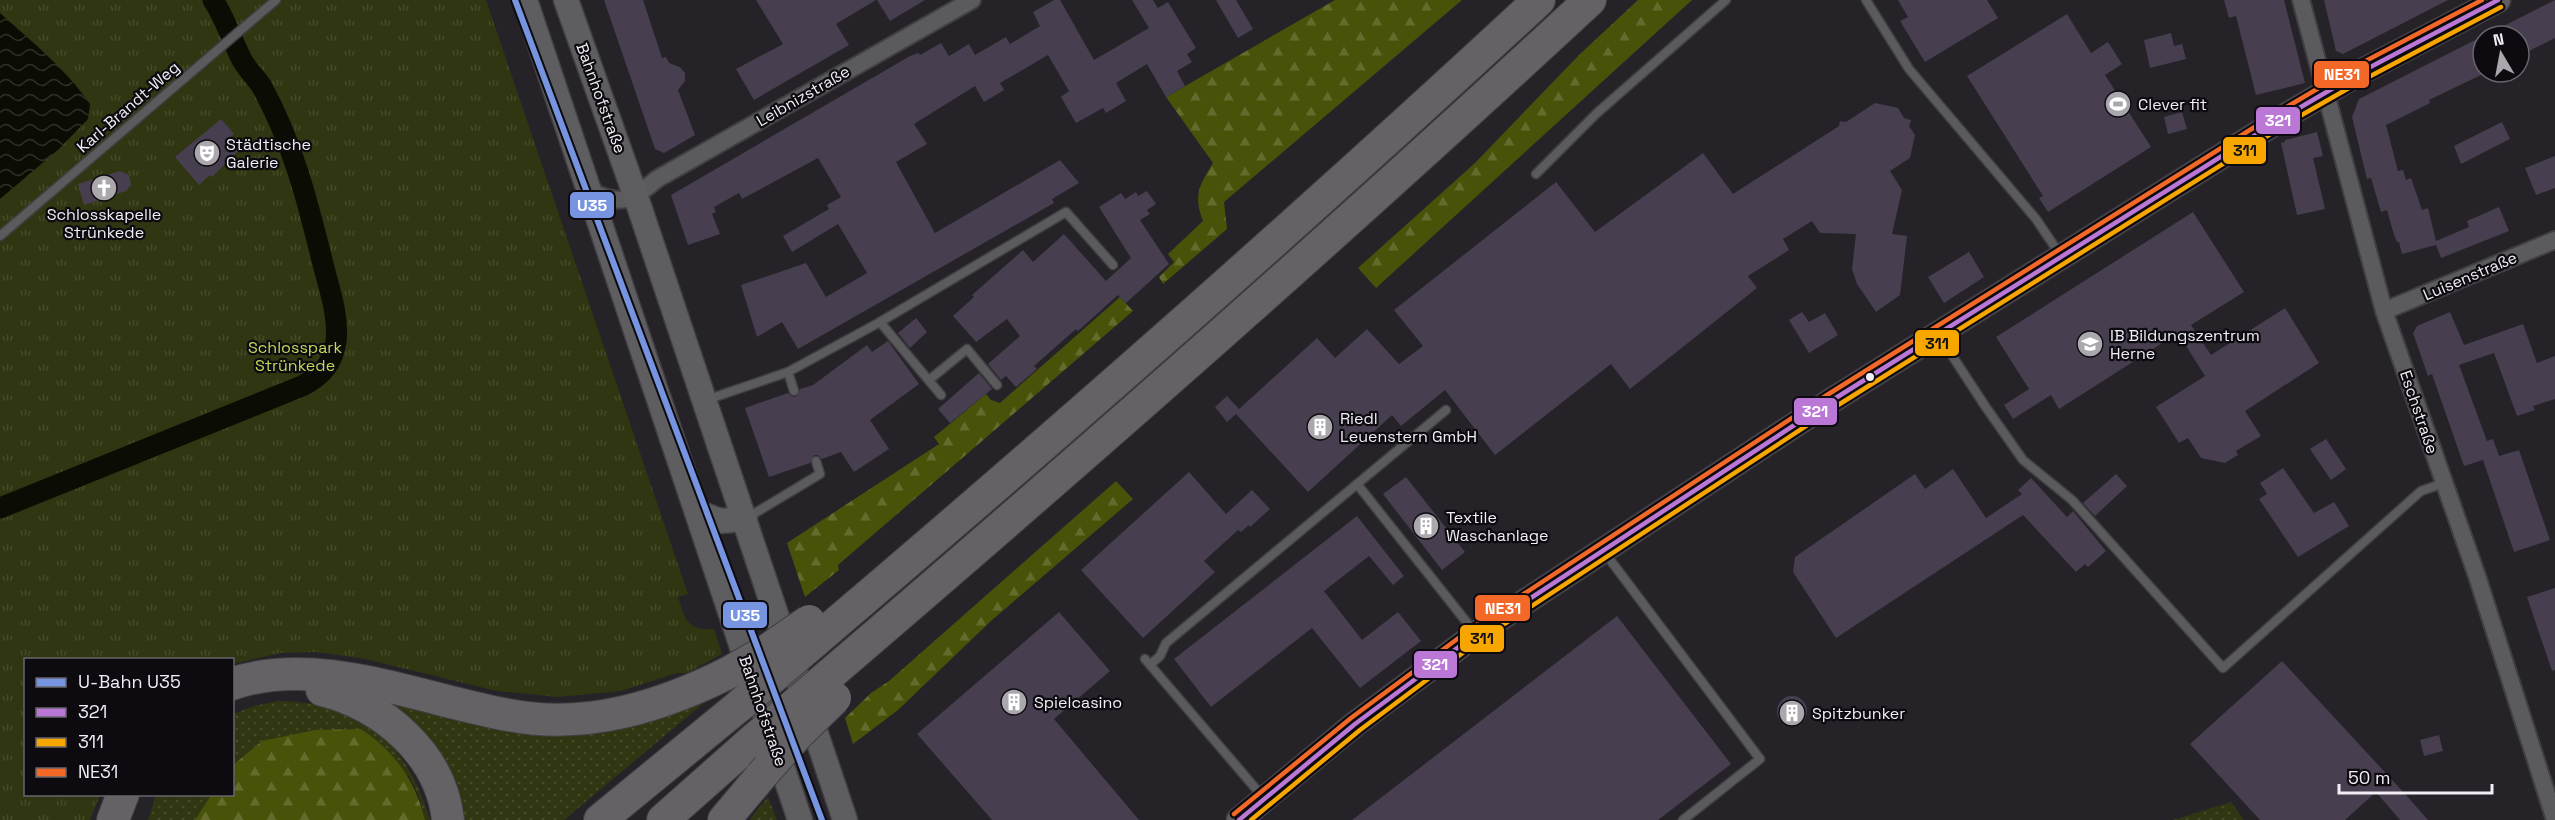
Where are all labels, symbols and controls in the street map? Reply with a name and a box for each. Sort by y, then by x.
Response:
north arrow [2471,24,2531,84]
text: N [2491,28,2506,51]
street label: Bahnhofstraße [571,40,631,156]
street label: Karl-Brandt-Weg [72,57,184,157]
line badge: NE31 [2313,60,2370,89]
street label: Leibnizstraße [752,61,854,131]
text: NE31 [2324,64,2360,85]
sports icon: Clever fit [2103,89,2133,119]
place label: Clever fit [2138,94,2207,115]
line badge: 321 [2255,106,2301,135]
text: 321 [2265,110,2291,131]
place label: Städtische Galerie [226,134,311,173]
line badge: 311 [2222,136,2267,165]
theatre icon: Städtische Galerie [192,138,222,168]
text: 311 [2233,140,2257,161]
church icon: Schlosskapelle Strünkede [89,173,119,203]
line badge: U35 [569,191,615,219]
text: U35 [577,195,607,216]
place label: Schlosskapelle Strünkede [47,204,161,243]
street label: Luisenstraße [2420,247,2520,305]
place label: IB Bildungszentrum Herne [2110,325,2260,364]
line badge: 311 [1914,329,1960,357]
school or university icon: IB Bildungszentrum Herne [2075,329,2105,359]
text: 311 [1925,333,1949,354]
park label: Schlosspark Strünkede [248,337,342,376]
street label: Eschstraße [2395,367,2443,457]
unlabelled marker [1864,371,1876,383]
line badge: 321 [1793,397,1838,426]
text: 321 [1802,401,1828,422]
place label: Riedl Leuenstern GmbH [1340,408,1477,447]
building icon: Riedl Leuenstern GmbH [1305,412,1335,442]
place label: Textile Waschanlage [1446,507,1548,546]
building icon: Textile Waschanlage [1411,511,1441,541]
line badge: NE31 [1474,594,1531,622]
text: NE31 [1485,598,1521,619]
line badge: U35 [722,601,768,629]
text: U35 [730,605,760,626]
line badge: 311 [1459,624,1505,653]
text: 311 [1470,628,1494,649]
line badge: 321 [1413,650,1458,679]
street label: Bahnhofstraße [734,653,792,769]
text: 321 [1422,654,1448,675]
legend [24,658,234,796]
text: U-Bahn U35 [78,670,181,693]
building icon: Spielcasino [999,687,1029,717]
place label: Spielcasino [1034,692,1122,713]
building icon: Spitzbunker [1777,698,1807,728]
text: 321 [78,700,107,723]
place label: Spitzbunker [1812,703,1905,724]
text: 311 [78,730,104,753]
scale bar [2339,757,2492,795]
text: NE31 [78,760,118,783]
text: 50 m [2348,766,2390,789]

